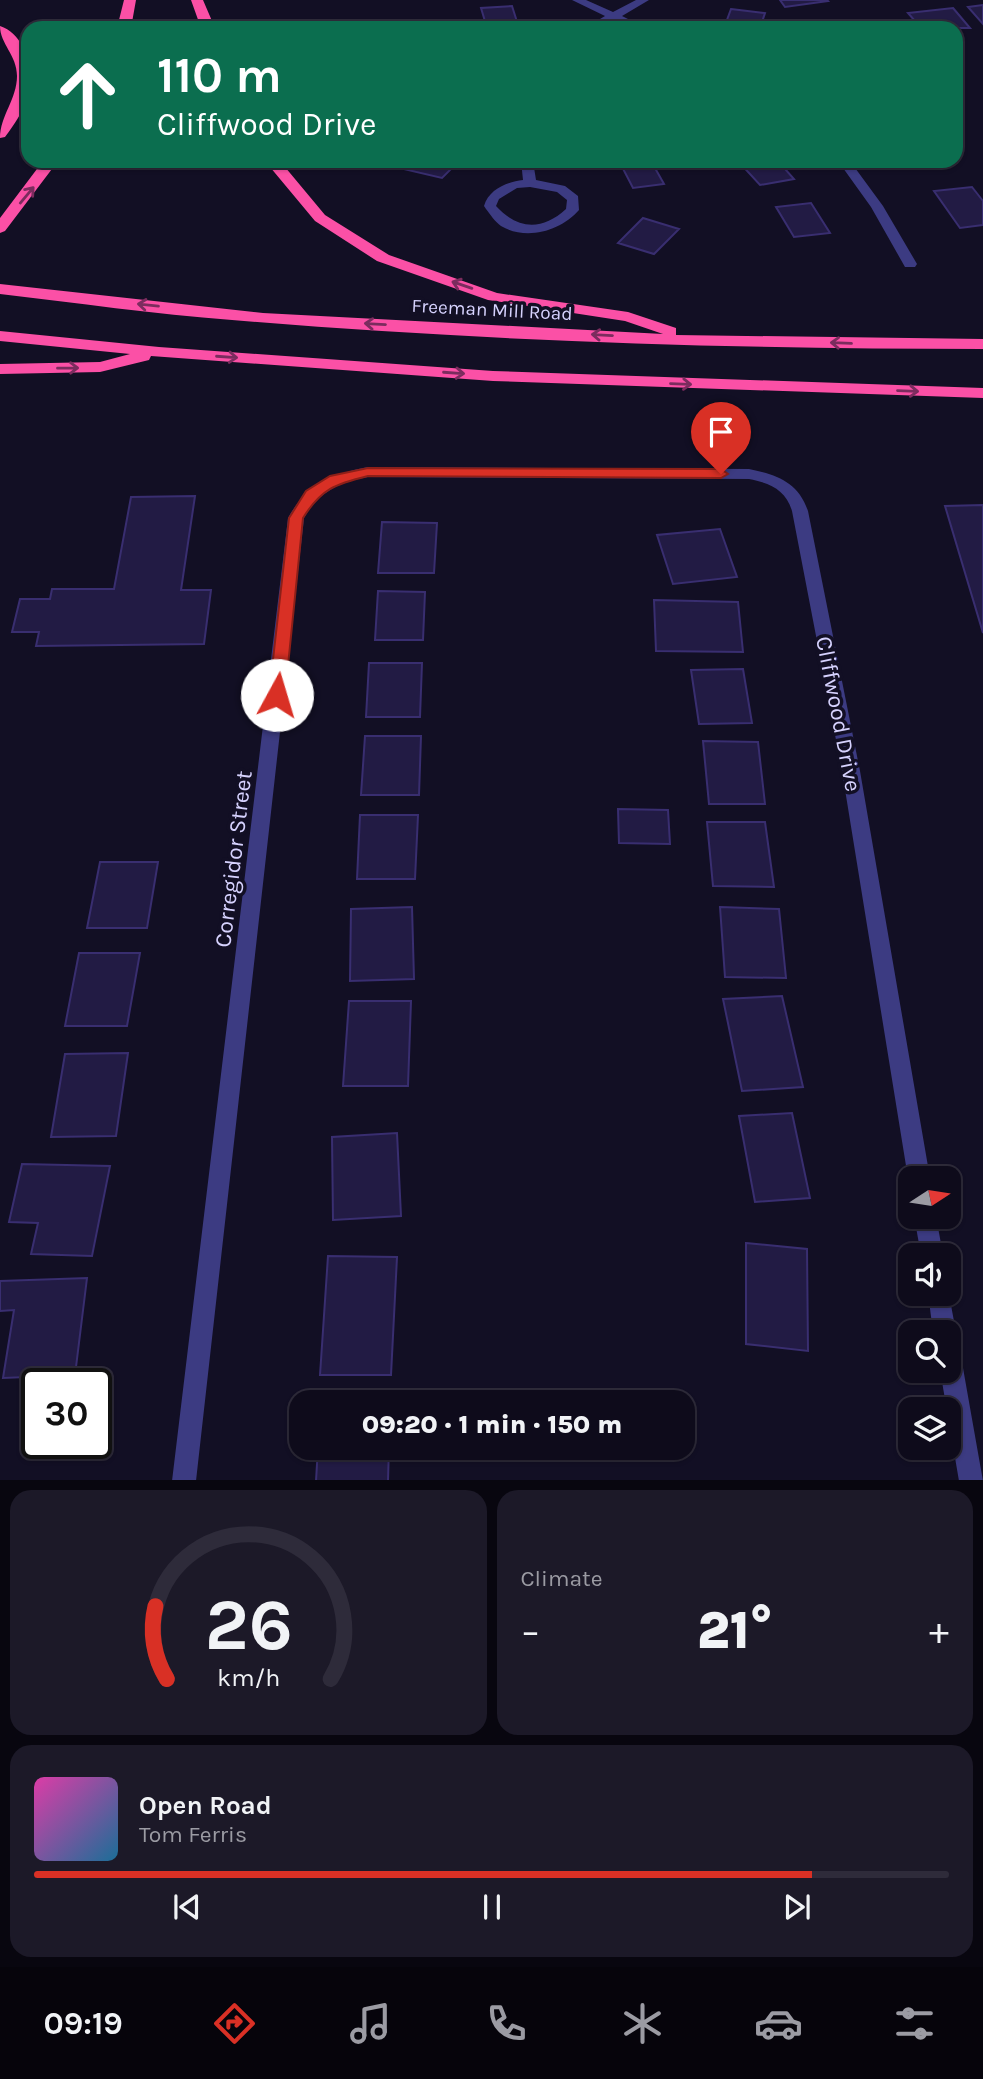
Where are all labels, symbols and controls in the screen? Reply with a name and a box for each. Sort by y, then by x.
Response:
text: 110 m [157,47,282,104]
icon: ahead [42,49,133,140]
text: Cliffwood Drive [157,106,377,143]
one-way arrow [19,187,35,205]
one-way arrow [452,278,474,290]
street label: Freeman Mill Road [411,295,573,325]
one-way arrow [137,299,160,312]
one-way arrow [364,318,387,331]
one-way arrow [591,329,614,342]
one-way arrow [830,337,853,350]
one-way arrow [215,351,237,364]
one-way arrow [56,361,79,374]
one-way arrow [442,367,464,380]
one-way arrow [669,377,692,390]
one-way arrow [896,384,919,398]
pin [691,402,751,474]
icon: arrive [702,413,740,451]
street label: Cliffwood Drive [810,634,867,794]
position arrow [240,658,314,732]
street label: Corregidor Street [209,769,258,949]
north arrow [898,1166,961,1228]
map controls [898,1166,961,1460]
button: sound [898,1243,961,1306]
button: search [898,1320,961,1383]
speed limit sign: 30 [21,1368,112,1459]
button: layers [898,1397,961,1460]
text: 09:20 · 1 min · 150 m [362,1409,622,1440]
text: Climate [521,1565,603,1592]
text: 26 [204,1582,292,1667]
text: 21° [697,1600,773,1661]
text: − [521,1609,540,1654]
text: + [929,1609,949,1654]
text: km/h [217,1662,280,1691]
text: Open Road [139,1790,272,1821]
text: Tom Ferris [139,1821,247,1848]
icon: previous [168,1888,206,1926]
icon: pause [473,1888,511,1926]
icon: next [778,1888,816,1926]
icon: directions [210,1999,259,2048]
icon: music [346,1999,395,2048]
icon: phone [482,1999,531,2048]
icon: climate [618,1999,667,2048]
icon: car [754,1999,803,2048]
icon: filters [890,1999,939,2048]
text: 09:19 [44,2005,123,2042]

